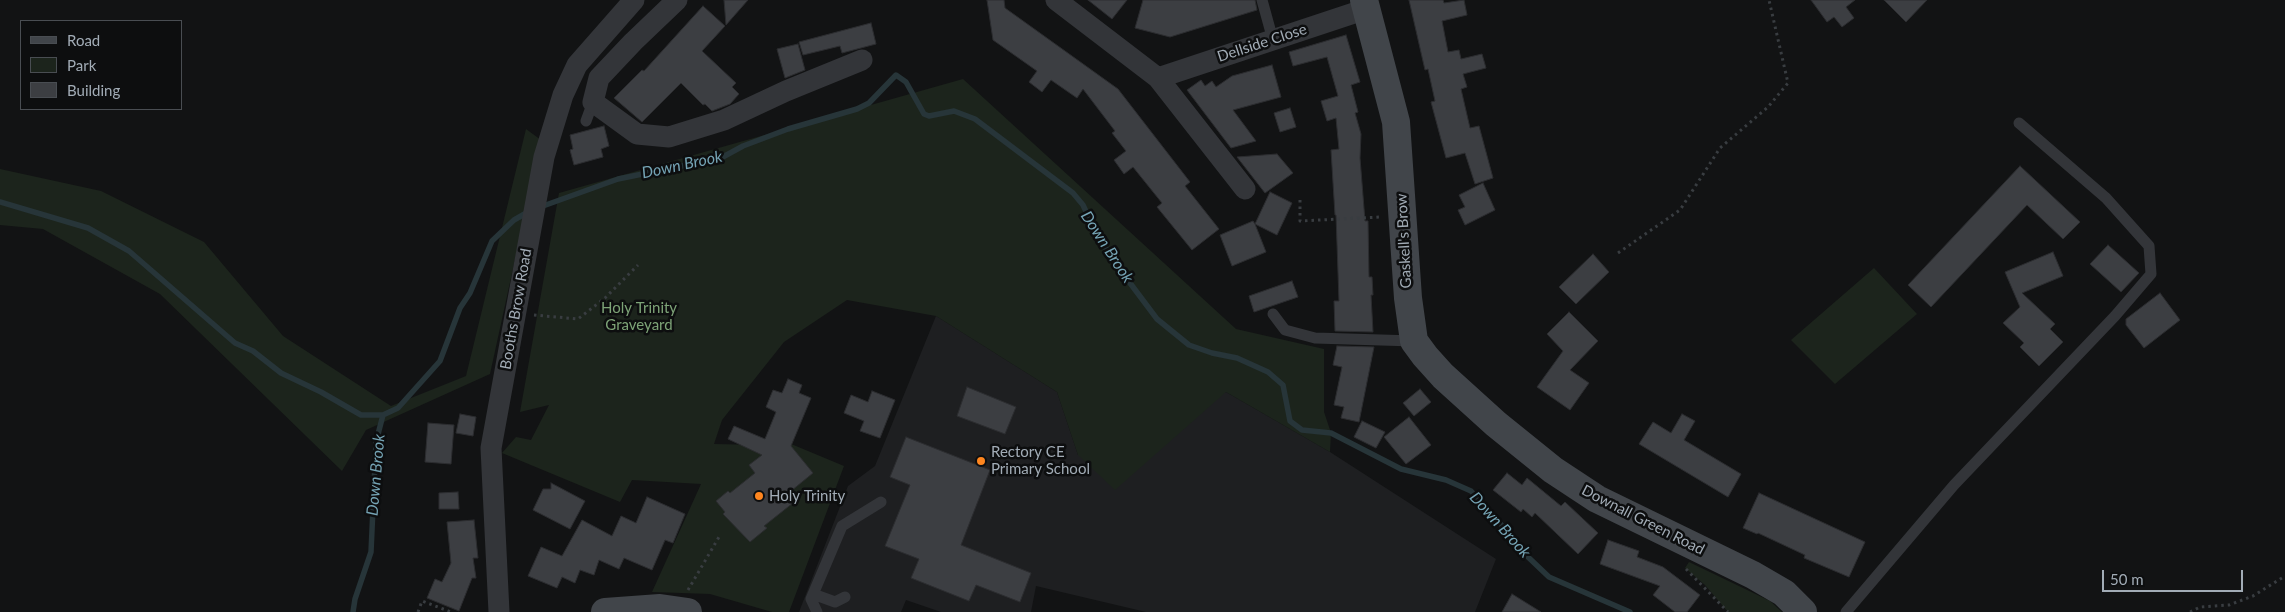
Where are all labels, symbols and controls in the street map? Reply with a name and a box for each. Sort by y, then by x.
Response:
legend [20,20,182,110]
street label: Dellside Close [1215,20,1309,66]
text: Road [67,31,100,49]
text: Park [67,56,96,74]
text: Building [67,81,120,99]
water label: Down Brook [640,147,724,183]
street label: Gaskell's Brow [1393,193,1415,289]
water label: Down Brook [1077,207,1137,287]
street label: Booths Brow Road [496,247,536,371]
park label: Holy Trinity Graveyard [601,299,677,334]
water label: Down Brook [363,433,389,517]
place label: Rectory CE Primary School [991,443,1090,478]
marker: Rectory CE Primary School [975,455,987,467]
street label: Downall Green Road [1579,481,1707,559]
place label: Holy Trinity [769,487,845,505]
water label: Down Brook [1465,488,1535,562]
marker: Holy Trinity [753,490,765,502]
scale bar [2105,560,2246,592]
text: 50 m [2110,570,2144,588]

